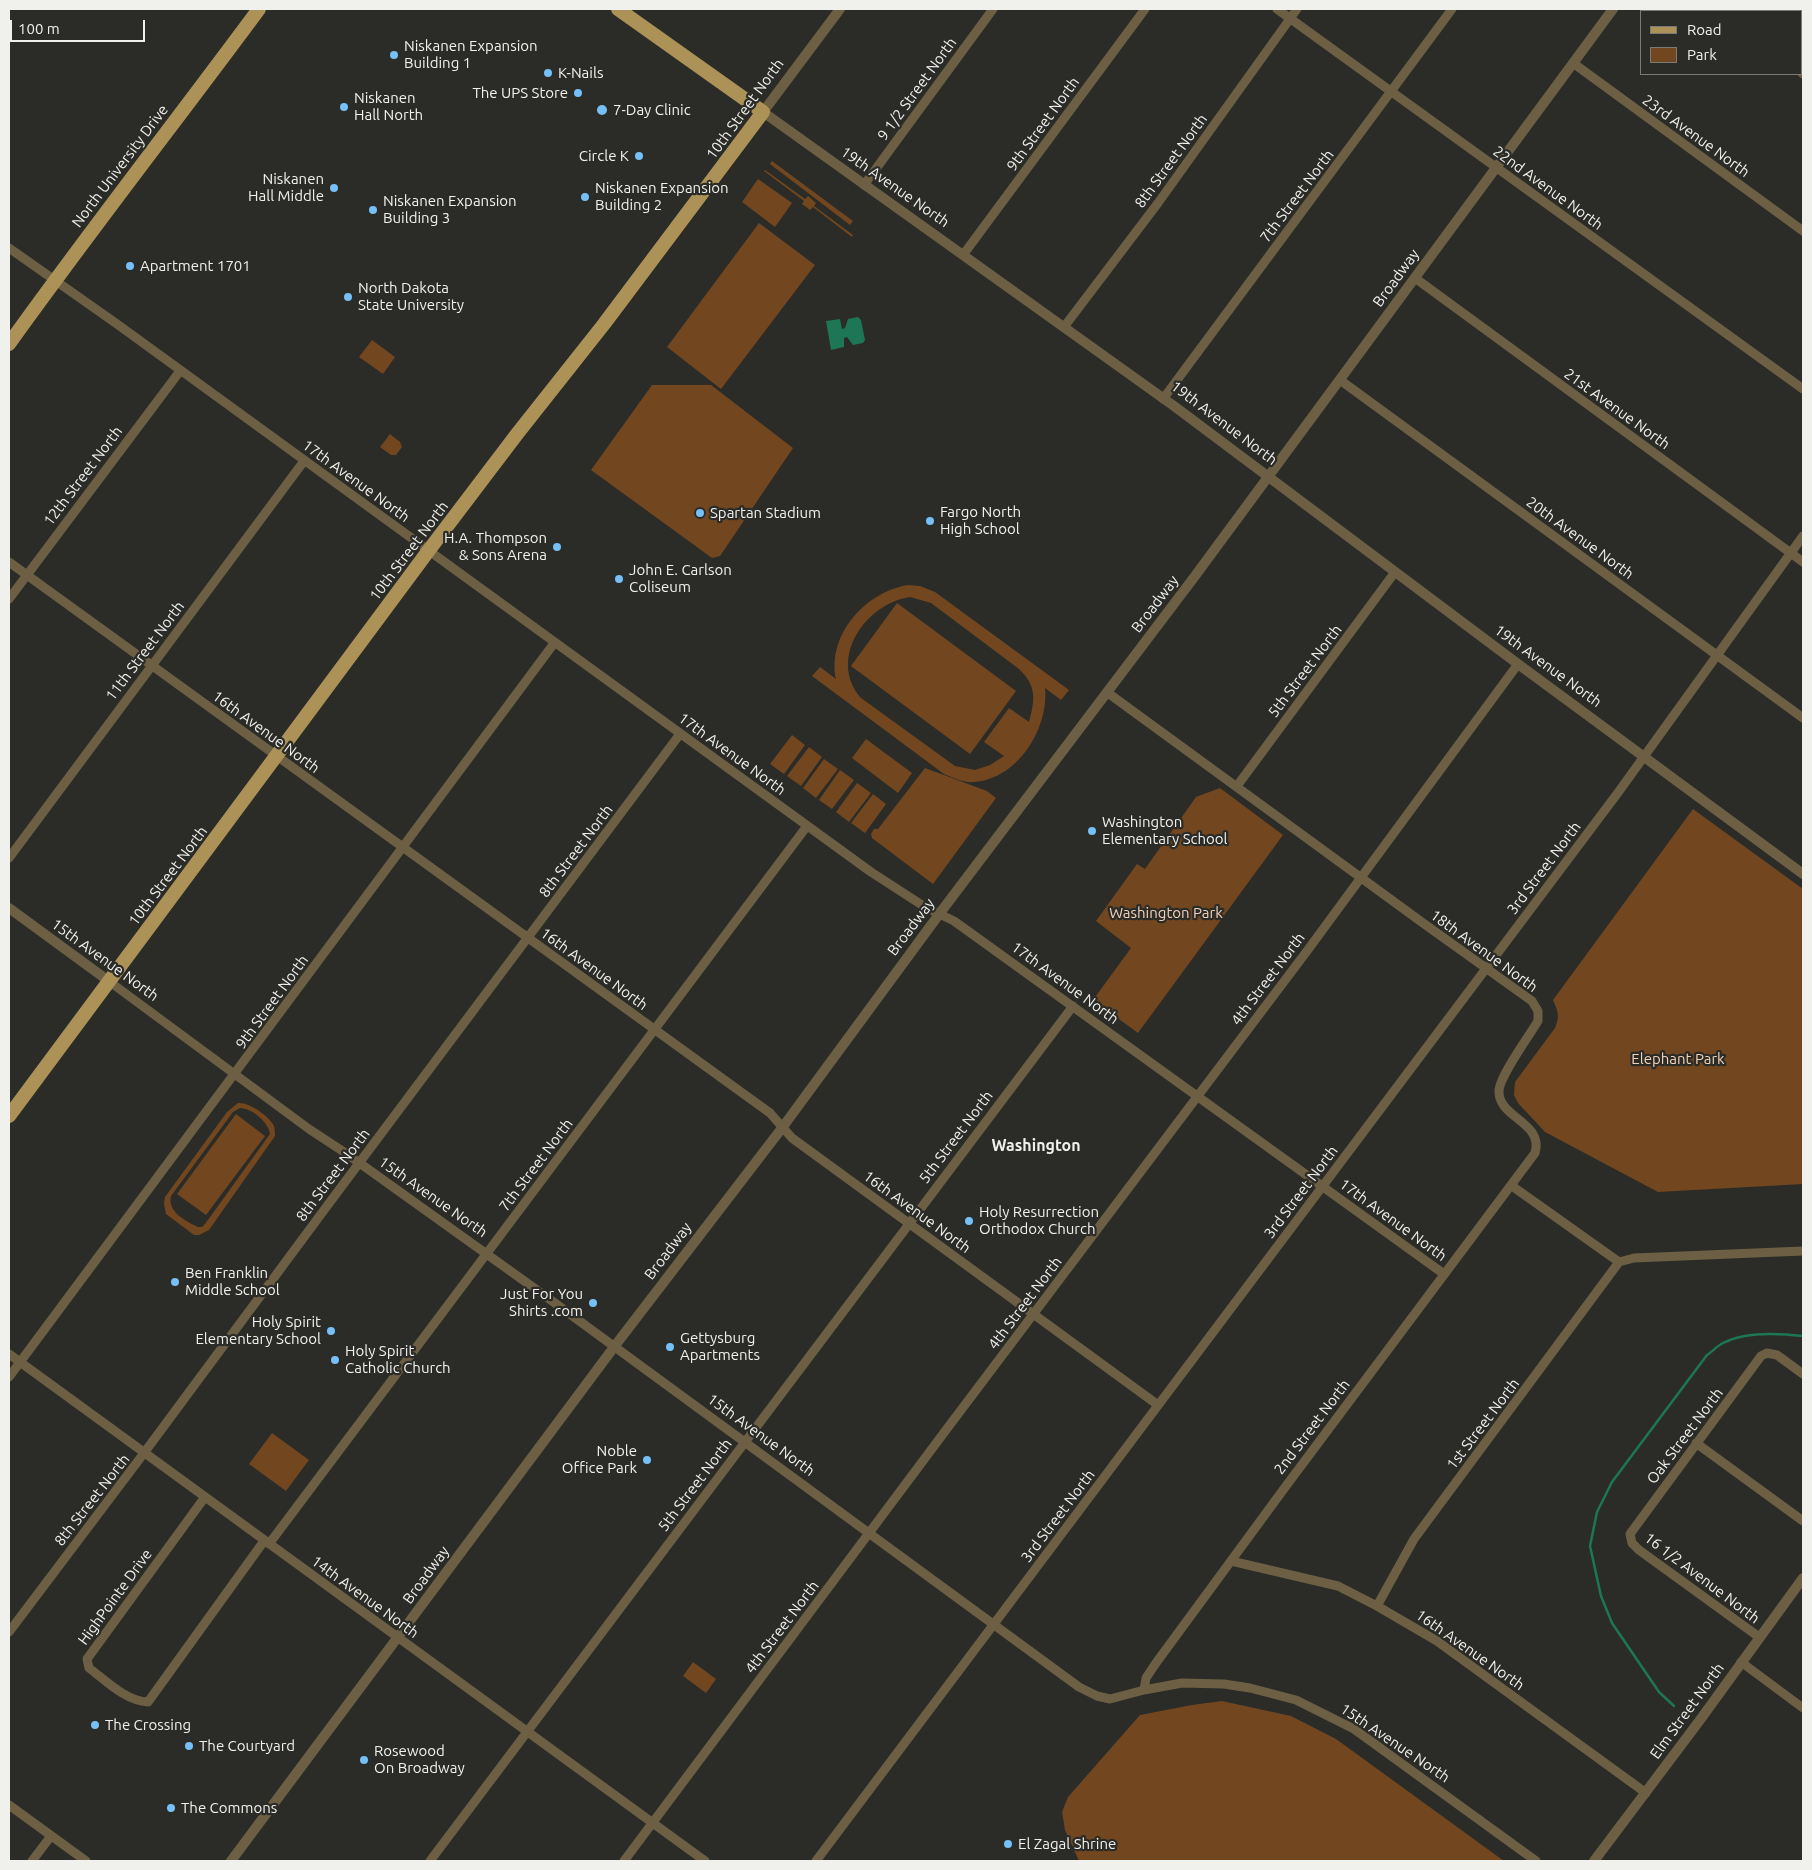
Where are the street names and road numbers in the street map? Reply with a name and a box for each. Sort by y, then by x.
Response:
street label: 9 1/2 Street North [874,34,960,144]
street label: 10th Street North [703,55,787,163]
street label: 9th Street North [1003,74,1083,174]
street label: 23rd Avenue North [1639,91,1753,181]
street label: North University Drive [68,101,172,231]
street label: 8th Street North [1131,111,1211,211]
street label: 22nd Avenue North [1490,142,1606,234]
street label: 19th Avenue North [837,143,953,231]
street label: 7th Street North [1256,146,1338,246]
street label: Broadway [1369,246,1423,310]
street label: 21st Avenue North [1561,365,1673,453]
street label: 19th Avenue North [1167,377,1281,469]
street label: 12th Street North [40,423,126,529]
street label: 17th Avenue North [299,436,413,526]
street label: 20th Avenue North [1523,493,1637,583]
street label: 10th Street North [366,498,452,604]
street label: Broadway [1128,572,1182,636]
street label: 11th Street North [102,598,188,704]
street label: 5th Street North [1264,621,1346,721]
street label: 19th Avenue North [1491,621,1605,711]
street label: 16th Avenue North [209,687,323,777]
street label: 17th Avenue North [675,709,789,799]
street label: 8th Street North [535,801,617,901]
street label: 3rd Street North [1503,818,1585,918]
street label: 10th Street North [125,823,211,929]
street label: Broadway [884,895,938,959]
street label: 18th Avenue North [1427,906,1541,996]
street label: 15th Avenue North [48,915,162,1005]
street label: 16th Avenue North [537,924,651,1014]
street label: 4th Street North [1227,929,1309,1029]
street label: 17th Avenue North [1008,938,1122,1028]
street label: 9th Street North [232,952,312,1052]
street label: 5th Street North [915,1087,997,1187]
street label: 7th Street North [495,1115,577,1215]
street label: 8th Street North [292,1125,374,1225]
street label: 3rd Street North [1260,1142,1342,1242]
street label: 15th Avenue North [375,1153,491,1241]
street label: 16th Avenue North [860,1167,974,1257]
street label: 17th Avenue North [1336,1175,1450,1265]
street label: Broadway [641,1219,695,1283]
street label: 4th Street North [984,1253,1066,1353]
street label: 1st Street North [1443,1375,1523,1473]
street label: 2nd Street North [1270,1376,1354,1478]
street label: Oak Street North [1643,1385,1727,1487]
street label: 15th Avenue North [704,1390,818,1480]
street label: 5th Street North [654,1435,736,1535]
street label: 8th Street North [51,1451,133,1549]
street label: 3rd Street North [1017,1466,1099,1566]
street label: 16 1/2 Avenue North [1641,1529,1763,1627]
street label: Broadway [399,1543,453,1607]
street label: HighPointe Drive [74,1546,156,1648]
street label: 14th Avenue North [308,1552,422,1642]
street label: 4th Street North [741,1577,823,1677]
street label: 16th Avenue North [1412,1606,1528,1694]
street label: Elm Street North [1646,1660,1728,1762]
street label: 15th Avenue North [1337,1700,1453,1786]

